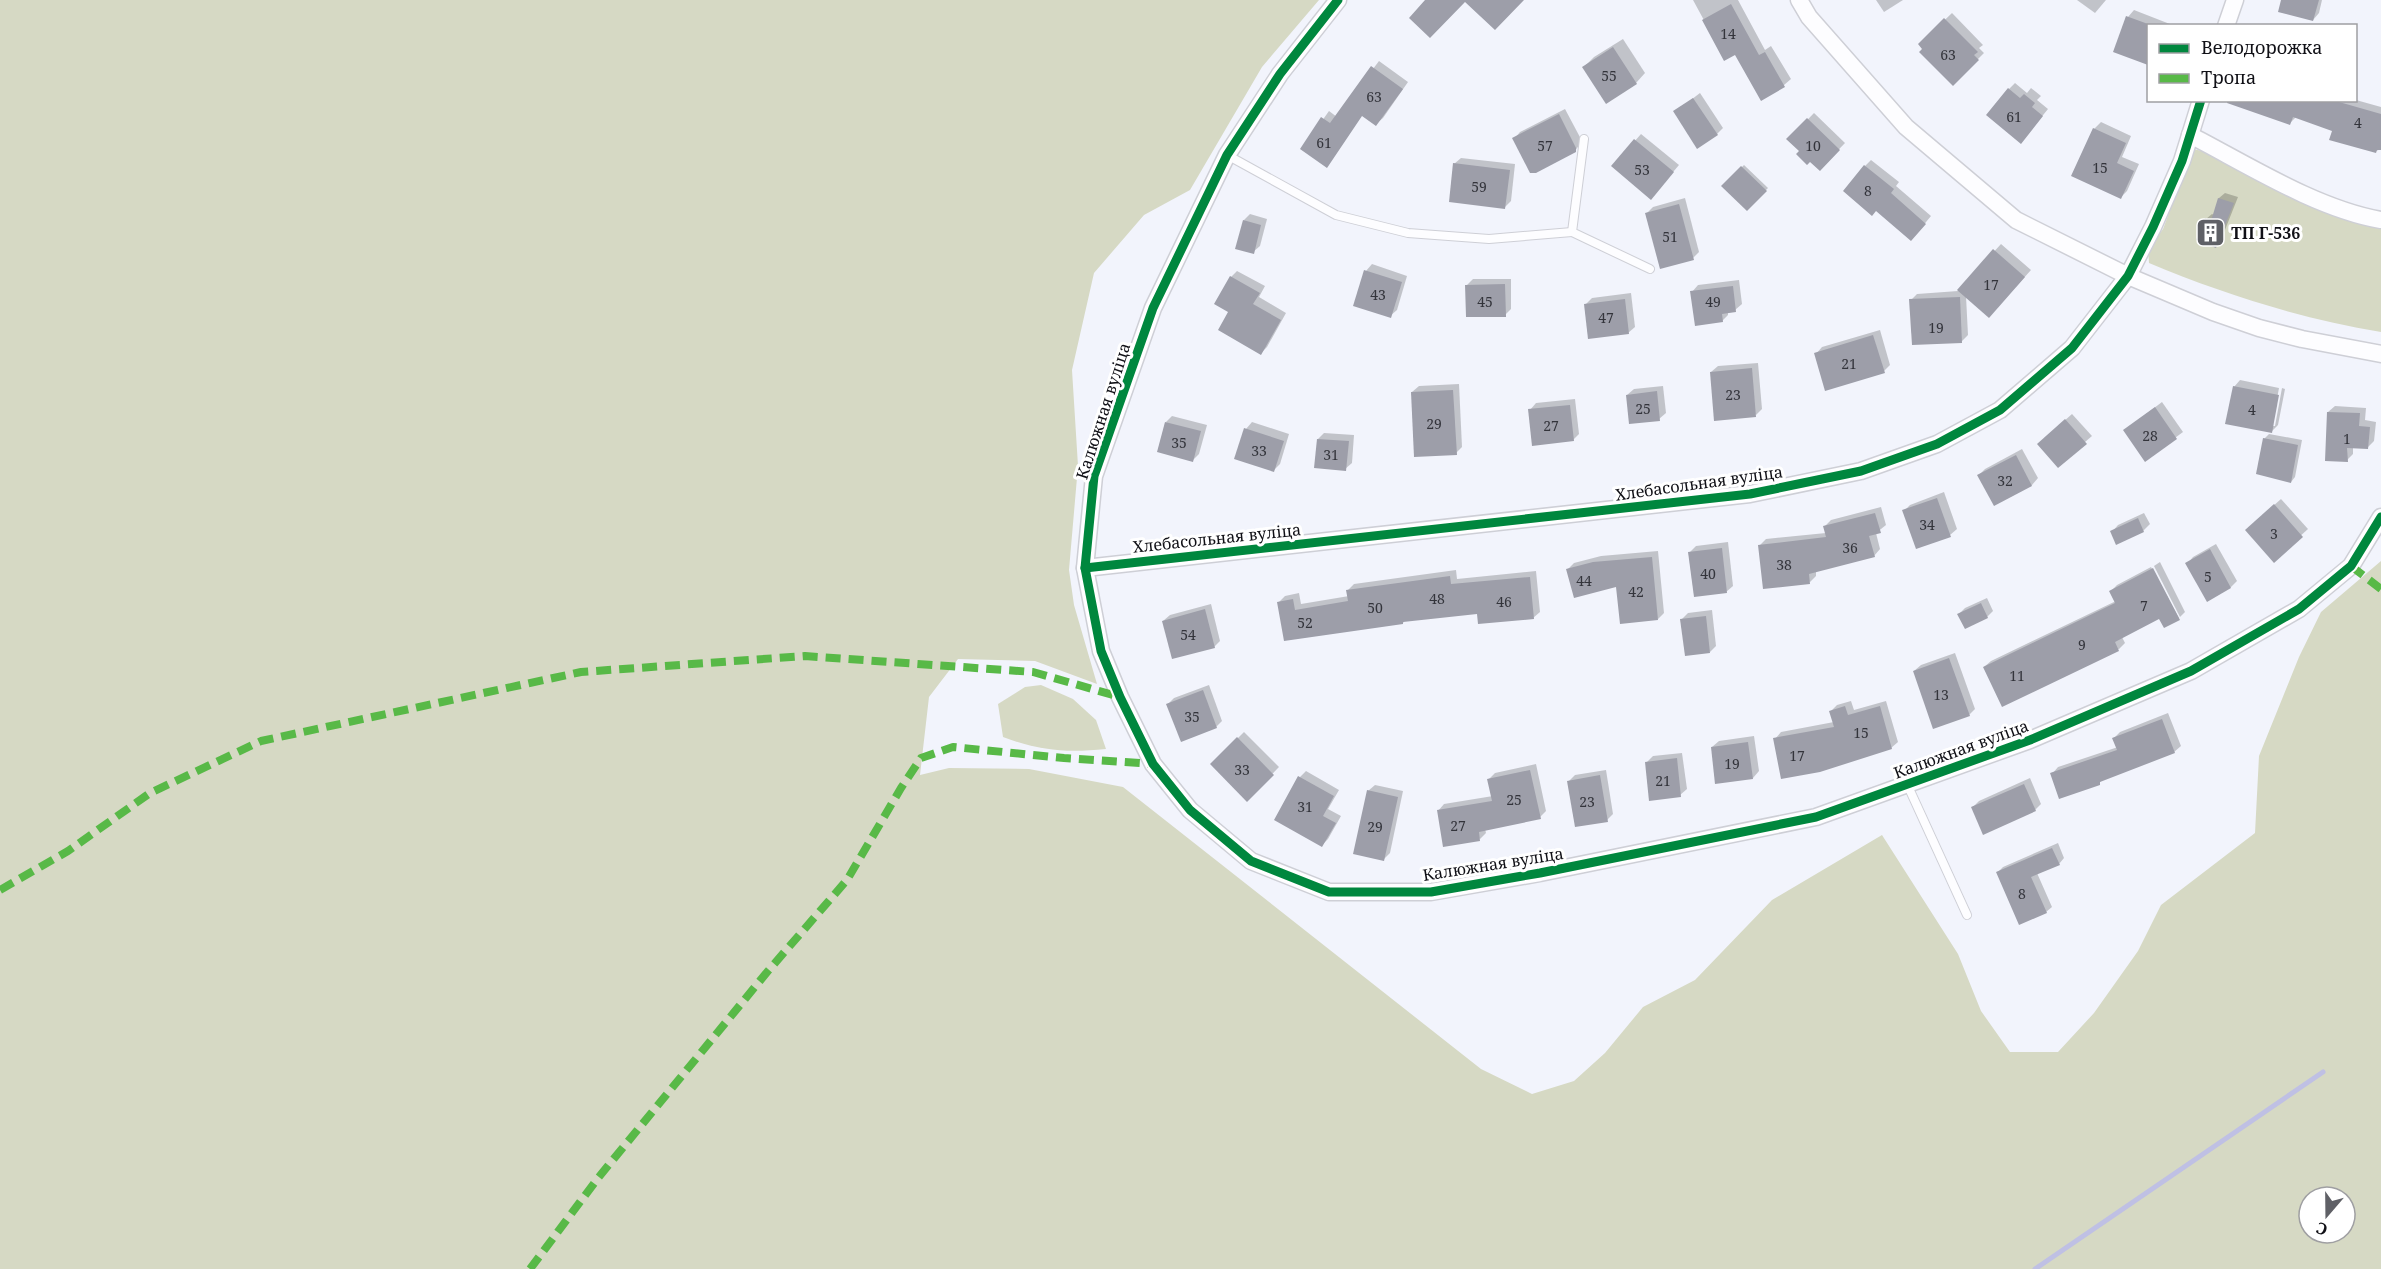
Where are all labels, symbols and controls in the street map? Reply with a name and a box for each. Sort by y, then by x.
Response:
house number: 14 [1720,24,1736,43]
legend [2147,24,2357,102]
text: Велодорожка [2201,35,2323,59]
house number: 63 [1940,45,1956,64]
text: Тропа [2201,65,2256,89]
house number: 55 [1601,66,1617,85]
house number: 63 [1366,87,1382,106]
house number: 61 [2006,107,2022,126]
house number: 4 [2354,113,2362,132]
house number: 61 [1316,133,1332,152]
house number: 57 [1537,136,1553,155]
house number: 10 [1805,136,1821,155]
house number: 15 [2092,158,2108,177]
house number: 53 [1634,160,1650,179]
house number: 59 [1471,177,1487,196]
house number: 8 [1864,181,1872,200]
building icon: ТП Г-536 [2194,217,2226,249]
place label: ТП Г-536 [2231,222,2300,244]
house number: 51 [1662,227,1678,246]
house number: 17 [1983,275,1999,294]
house number: 43 [1370,285,1386,304]
house number: 45 [1477,292,1493,311]
house number: 49 [1705,292,1721,311]
house number: 47 [1598,308,1614,327]
house number: 19 [1928,318,1944,337]
street label: Калюжная вуліца [1071,340,1135,482]
house number: 21 [1841,354,1857,373]
house number: 23 [1725,385,1741,404]
house number: 25 [1635,399,1651,418]
house number: 4 [2248,400,2256,419]
house number: 29 [1426,414,1442,433]
house number: 27 [1543,416,1559,435]
house number: 28 [2142,426,2158,445]
house number: 1 [2343,429,2351,448]
house number: 35 [1171,433,1187,452]
house number: 33 [1251,441,1267,460]
house number: 31 [1323,445,1339,464]
street label: Хлебасольная вуліца [1614,460,1784,506]
house number: 32 [1997,471,2013,490]
house number: 34 [1919,515,1935,534]
street label: Хлебасольная вуліца [1132,518,1302,558]
house number: 3 [2270,524,2278,543]
house number: 36 [1842,538,1858,557]
house number: 38 [1776,555,1792,574]
house number: 40 [1700,564,1716,583]
house number: 5 [2204,567,2212,586]
house number: 44 [1576,571,1592,590]
house number: 42 [1628,582,1644,601]
house number: 48 [1429,589,1445,608]
house number: 46 [1496,592,1512,611]
house number: 7 [2140,596,2148,615]
house number: 50 [1367,598,1383,617]
house number: 52 [1297,613,1313,632]
house number: 54 [1180,625,1196,644]
house number: 9 [2078,635,2086,654]
house number: 11 [2009,666,2025,685]
house number: 13 [1933,685,1949,704]
house number: 35 [1184,707,1200,726]
street label: Калюжная вуліца [1890,714,2032,784]
house number: 15 [1853,723,1869,742]
house number: 17 [1789,746,1805,765]
house number: 19 [1724,754,1740,773]
house number: 33 [1234,760,1250,779]
house number: 21 [1655,771,1671,790]
house number: 25 [1506,790,1522,809]
house number: 23 [1579,792,1595,811]
house number: 31 [1297,797,1313,816]
house number: 27 [1450,816,1466,835]
house number: 29 [1367,817,1383,836]
street label: Калюжная вуліца [1421,842,1565,886]
house number: 8 [2018,884,2026,903]
north arrow [2297,1185,2357,1245]
text: С [2313,1217,2331,1241]

